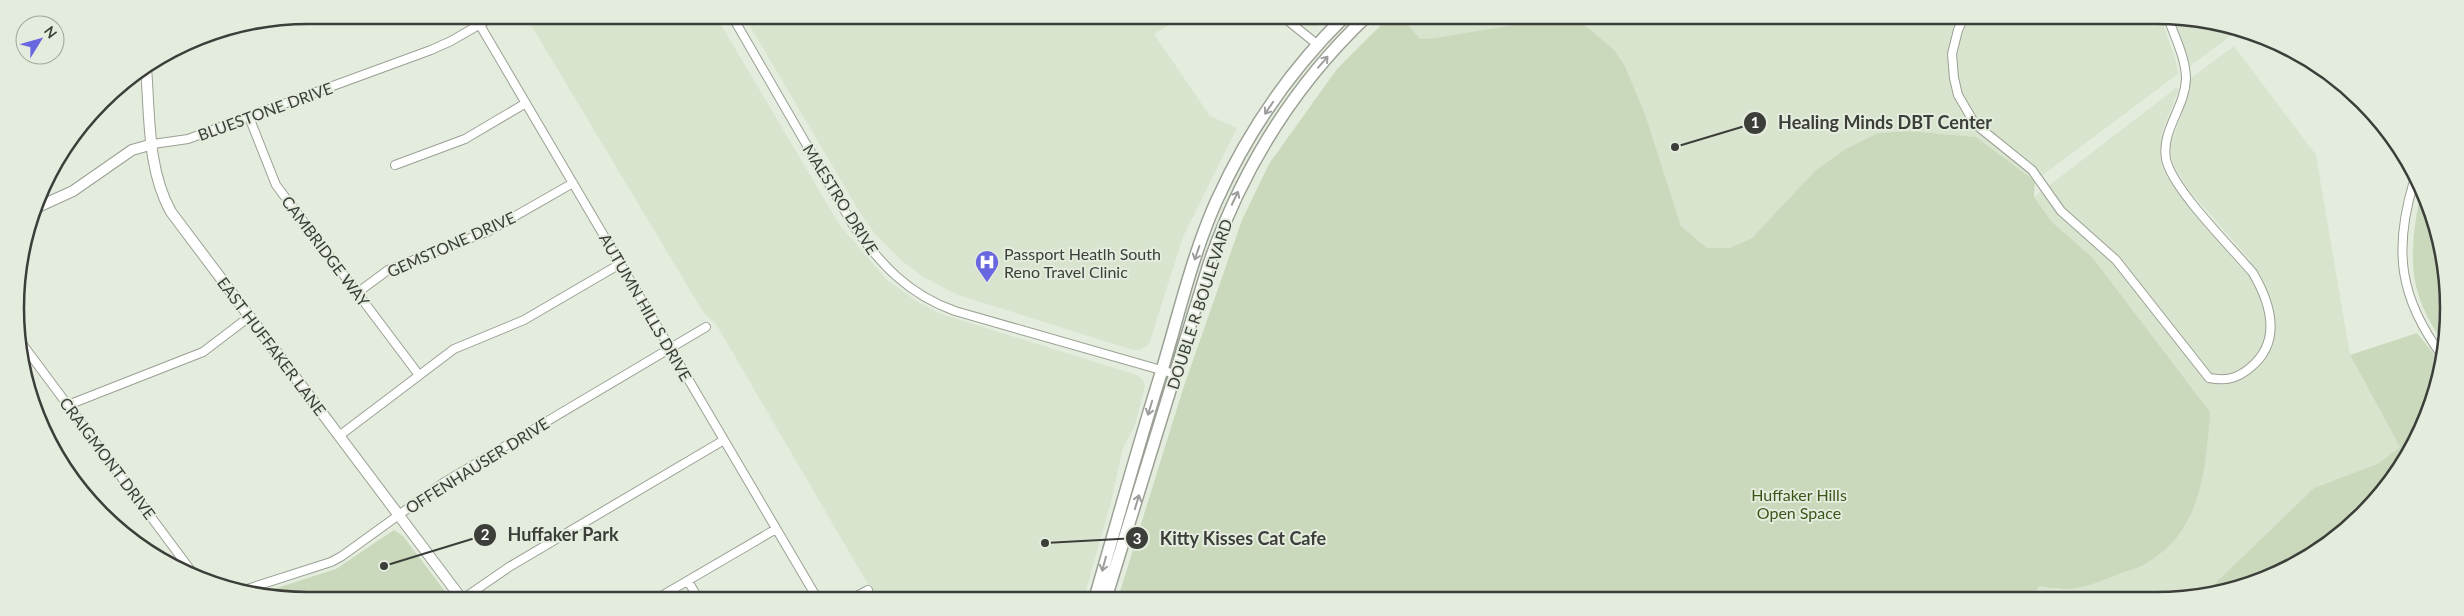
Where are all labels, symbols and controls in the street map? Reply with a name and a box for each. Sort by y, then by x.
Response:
north arrow [15,15,65,65]
text: N [41,22,61,41]
one-way arrow [1318,56,1329,69]
street label: BLUESTONE DRIVE [195,78,335,144]
one-way arrow [1264,100,1274,114]
callout: Healing Minds DBT Center [1742,106,2002,139]
text: Healing Minds DBT Center [1778,111,1992,133]
text: 1 [1751,113,1759,131]
street label: MAESTRO DRIVE [799,140,883,258]
one-way arrow [1231,191,1240,206]
street label: CAMBRIDGE WAY [278,192,374,310]
street label: GEMSTONE DRIVE [384,207,518,281]
street label: DOUBLE R BOULEVARD [1162,216,1236,392]
street label: AUTUMN HILLS DRIVE [596,230,696,384]
place label: Passport Heatlh South Reno Travel Clinic [1004,244,1161,281]
one-way arrow [1192,244,1201,260]
hospital icon: Passport Heatlh South Reno Travel Clinic [974,249,1000,283]
street label: EAST HUFFAKER LANE [214,273,330,419]
street label: CRAIGMONT DRIVE [56,393,160,523]
one-way arrow [1144,400,1154,416]
street label: OFFENHAUSER DRIVE [402,413,552,517]
park label: Huffaker Hills Open Space [1751,485,1847,522]
one-way arrow [1133,494,1143,510]
callout: Huffaker Park [472,519,629,552]
callout: Kitty Kisses Cat Cafe [1125,522,1337,555]
text: Huffaker Park [507,523,619,545]
text: 2 [481,525,490,543]
text: Kitty Kisses Cat Cafe [1160,527,1327,549]
text: 3 [1133,529,1141,547]
one-way arrow [1099,556,1109,572]

